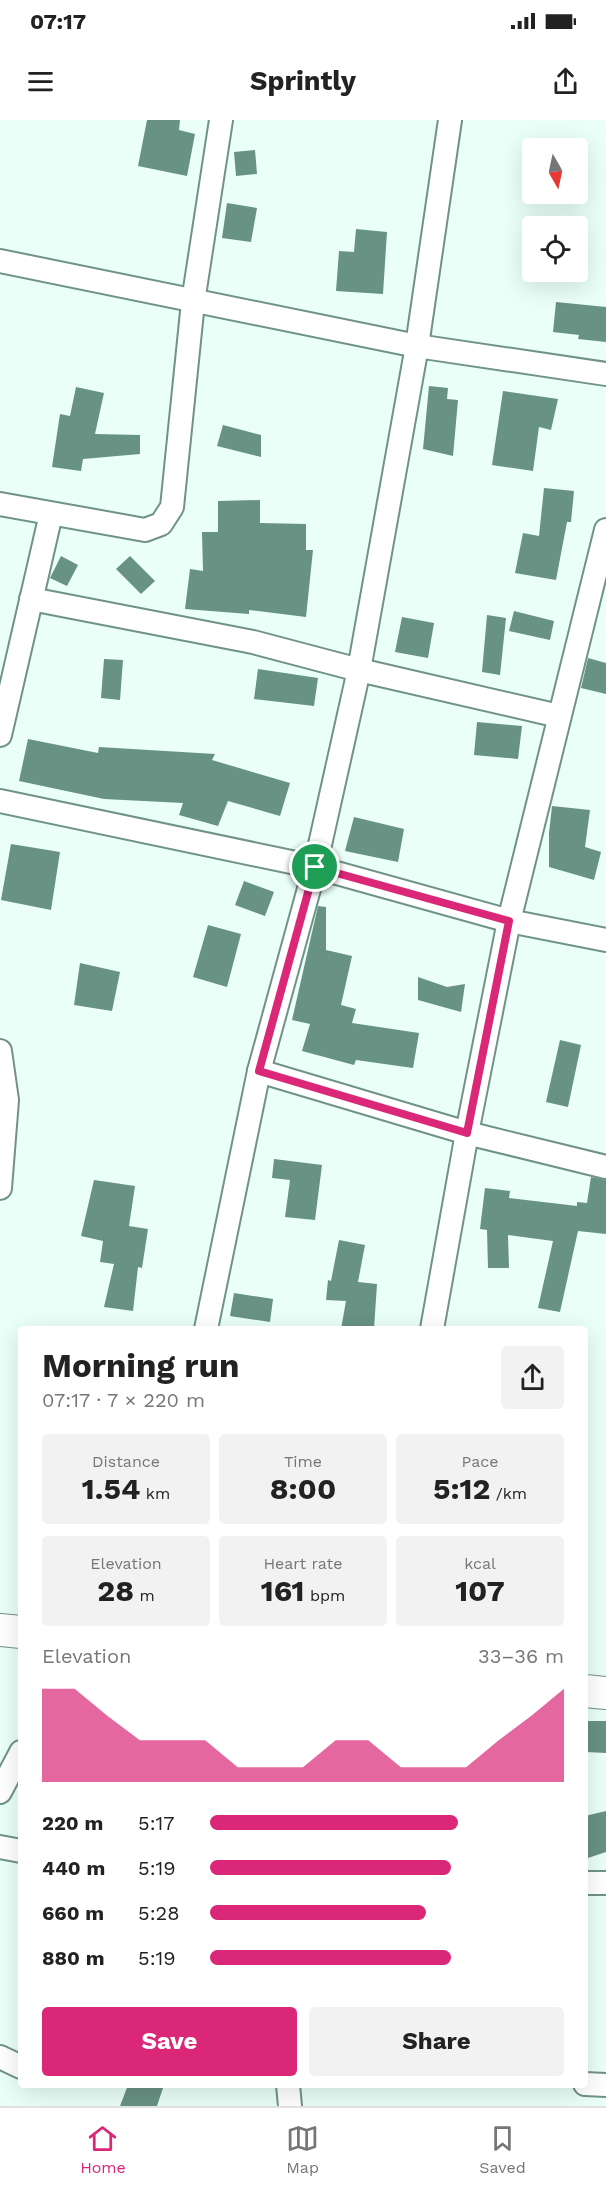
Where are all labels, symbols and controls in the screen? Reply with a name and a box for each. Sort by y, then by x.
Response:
text: 07:17 [30,9,86,34]
icon: menu [24,65,57,98]
text: Sprintly [250,65,356,97]
icon: share [549,65,582,98]
north arrow [522,138,588,204]
map controls [522,138,588,282]
button: locate [522,216,588,282]
pin [289,841,340,892]
icon: arrive [298,850,331,883]
text: Morning run [42,1346,239,1385]
button: share [501,1346,564,1409]
text: 07:17 · 7 × 220 m [42,1388,205,1412]
text: Distance [92,1452,160,1471]
text: Time [284,1452,322,1471]
text: Pace [461,1452,499,1471]
text: 1.54 [82,1471,140,1506]
text: 8:00 [270,1471,336,1506]
text: 5:12 [433,1471,490,1506]
text: km [140,1484,170,1503]
text: /km [490,1484,527,1503]
text: Elevation [90,1554,162,1573]
text: Heart rate [263,1554,343,1573]
text: kcal [464,1554,496,1573]
text: 28 [97,1573,134,1608]
text: 161 [261,1573,305,1608]
text: 107 [455,1573,505,1608]
text: m [134,1586,155,1605]
text: bpm [305,1586,345,1605]
text: Elevation [42,1644,131,1668]
text: 33–36 m [478,1644,564,1668]
text: 220 m [42,1811,103,1835]
text: 5:17 [138,1811,175,1835]
text: 440 m [42,1856,105,1880]
text: 5:19 [138,1856,176,1880]
text: 660 m [42,1901,104,1925]
text: 5:28 [138,1901,180,1925]
text: 880 m [42,1946,105,1970]
text: 5:19 [138,1946,176,1970]
button: Save [42,2007,297,2076]
button: Share [309,2007,564,2076]
tab: Home [80,2122,126,2177]
tab: Map [286,2122,319,2177]
tab: Saved [479,2122,526,2177]

